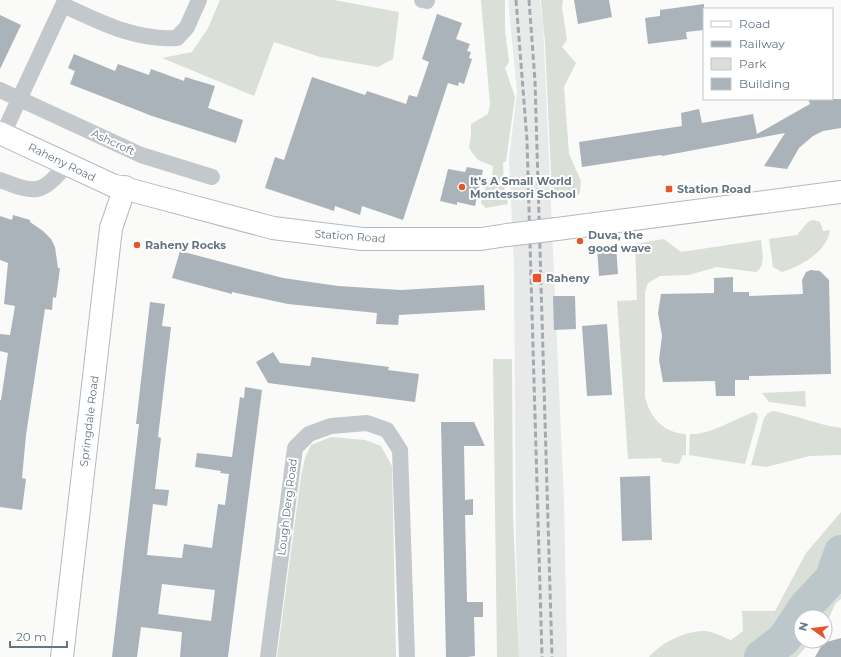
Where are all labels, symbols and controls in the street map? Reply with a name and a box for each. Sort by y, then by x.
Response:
legend [703,8,833,100]
text: Road [739,16,770,31]
text: Railway [739,36,785,51]
text: Park [739,56,767,71]
text: Building [739,76,790,91]
street label: Ashcroft [89,126,137,158]
street label: Raheny Road [26,140,98,184]
place label: It's A Small World Montessori School [470,174,576,201]
marker: It's A Small World Montessori School [457,182,467,192]
place label: Station Road [677,182,751,196]
marker: Station Road [664,184,674,194]
street label: Station Road [314,227,386,245]
place label: Duva, the good wave [588,228,651,255]
marker: Duva, the good wave [575,236,585,246]
place label: Raheny Rocks [145,238,226,252]
marker: Raheny Rocks [132,240,142,250]
place label: Raheny [546,271,590,285]
marker: Raheny [531,272,543,284]
street label: Springdale Road [76,375,102,467]
street label: Lough Derg Road [274,458,300,556]
north arrow [793,609,833,649]
text: N [795,621,811,633]
scale bar [10,623,67,649]
text: 20 m [16,629,47,644]

